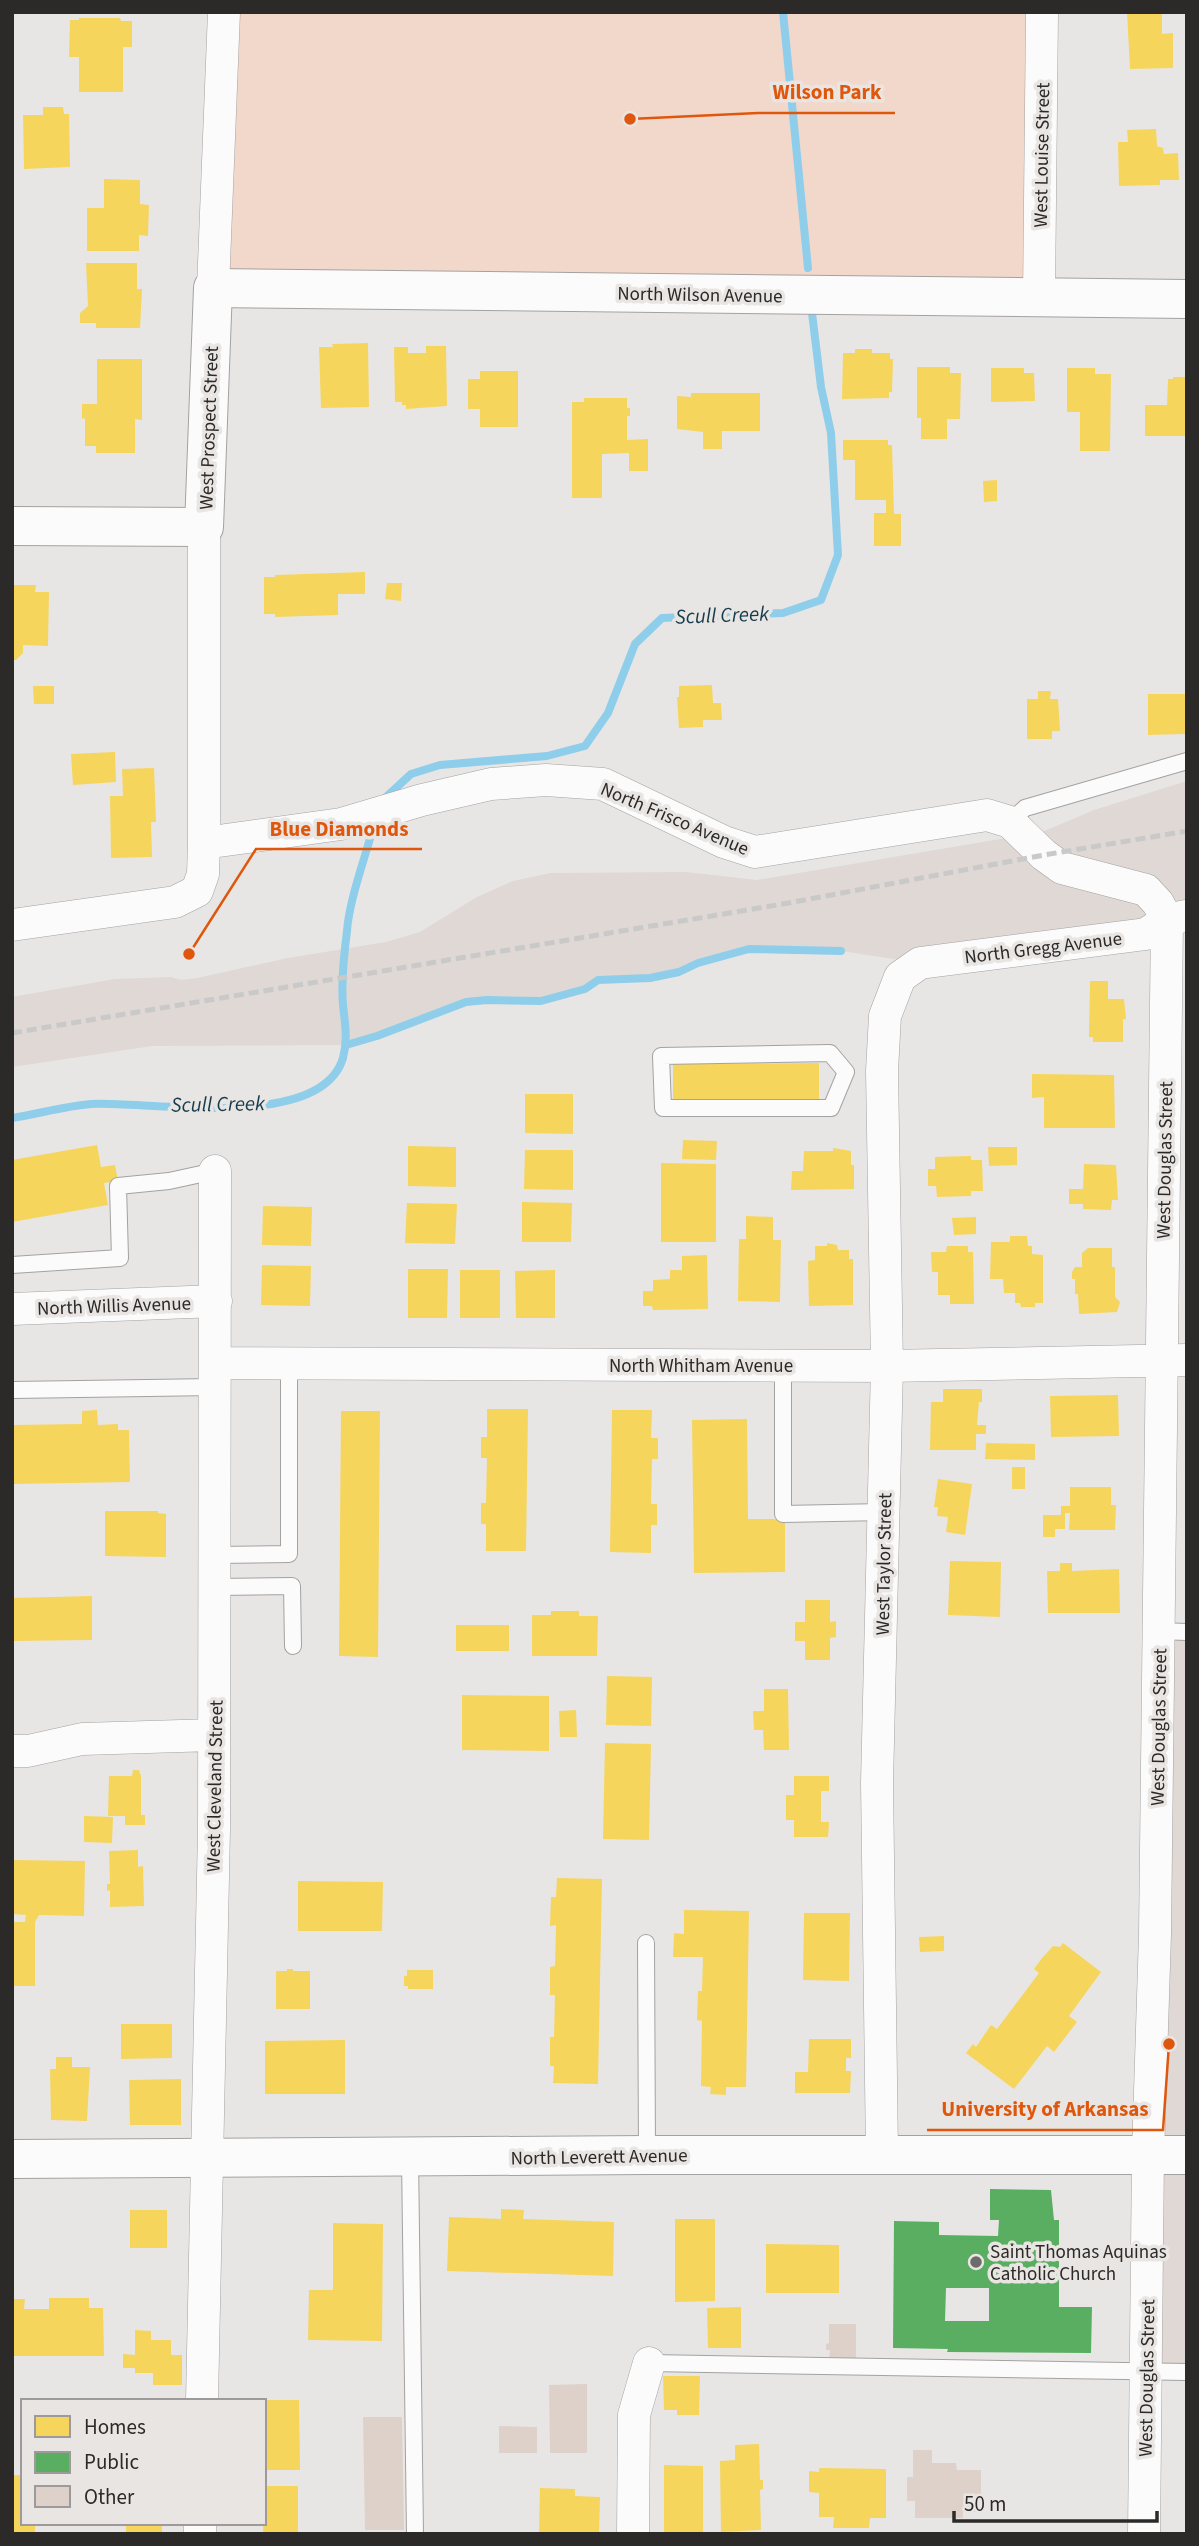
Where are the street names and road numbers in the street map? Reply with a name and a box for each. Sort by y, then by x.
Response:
street label: West Louise Street [1028,82,1057,228]
street label: North Wilson Avenue [617,281,783,310]
street label: West Prospect Street [193,345,226,510]
street label: North Frisco Avenue [596,776,753,863]
street label: North Gregg Avenue [963,925,1124,972]
street label: West Douglas Street [1151,1080,1180,1239]
street label: North Willis Avenue [37,1290,192,1323]
street label: North Whitham Avenue [609,1353,793,1380]
street label: West Taylor Street [870,1492,899,1636]
street label: West Douglas Street [1145,1647,1174,1806]
street label: West Cleveland Street [200,1699,231,1872]
street label: North Leverett Avenue [510,2142,688,2173]
street label: West Douglas Street [1133,2298,1162,2457]

